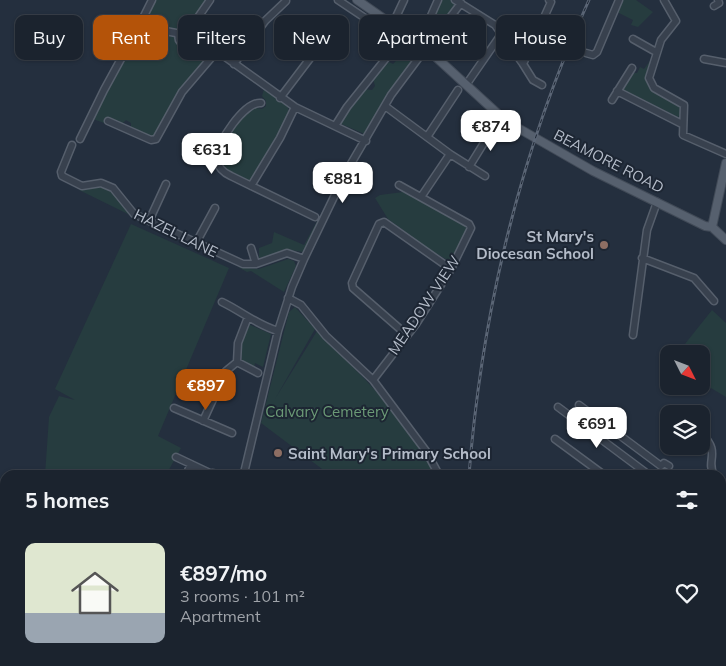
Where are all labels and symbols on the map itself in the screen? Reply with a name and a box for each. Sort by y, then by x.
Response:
pin: €874 [461,110,521,152]
street label: BEAMORE ROAD [551,125,667,197]
pin: €631 [182,132,242,175]
pin: €881 [313,162,373,204]
street label: HAZEL LANE [131,204,221,262]
place label: St Mary's Diocesan School [476,227,594,263]
marker: St Mary's Diocesan School [598,239,610,251]
street label: MEADOW VIEW [384,252,464,358]
north arrow [660,345,710,395]
pin: €897 [176,368,236,411]
park label: Calvary Cemetery [265,402,389,421]
pin: €691 [567,406,627,449]
place label: Saint Mary's Primary School [288,444,491,463]
marker: Saint Mary's Primary School [272,447,284,459]

